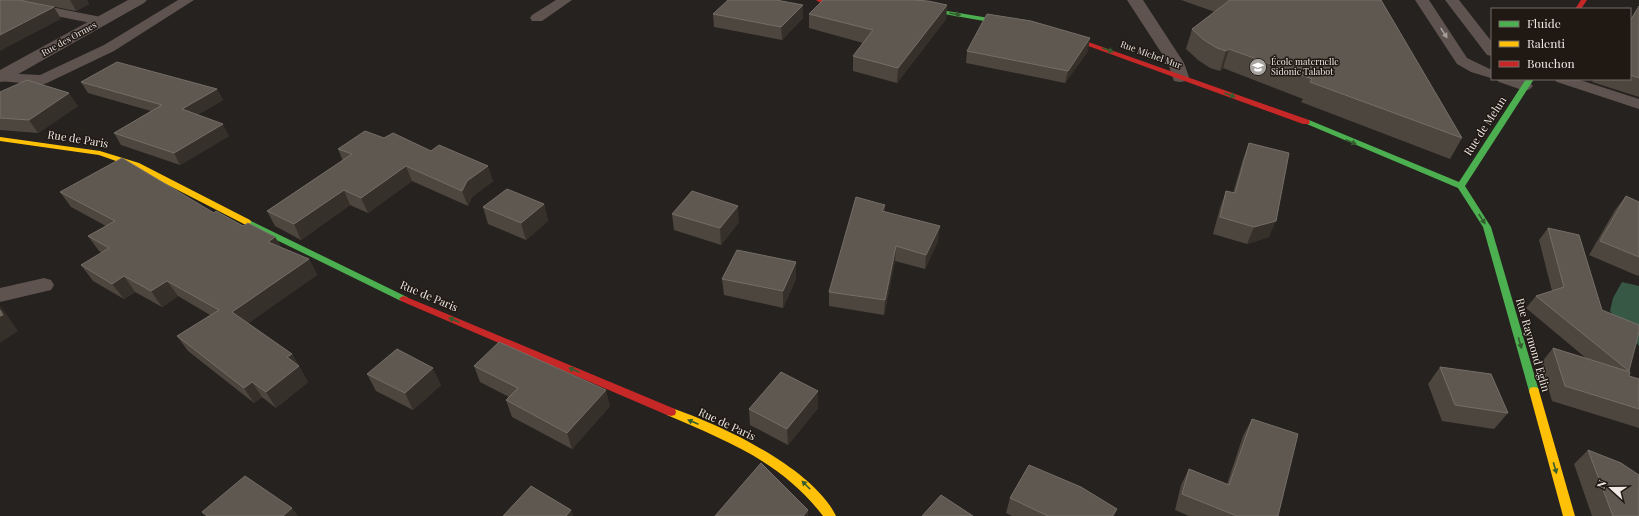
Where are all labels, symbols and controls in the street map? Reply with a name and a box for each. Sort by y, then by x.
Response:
legend [1491,8,1631,80]
one-way arrow [949,11,961,17]
text: Fluide [1527,15,1561,31]
street label: Rue des Ormes [39,18,98,58]
one-way arrow [1440,27,1448,38]
text: Ralenti [1527,35,1566,51]
street label: Rue Michel Mur [1119,37,1184,71]
one-way arrow [1102,48,1114,54]
place label: École maternelle Sidonie Talabot [1271,55,1339,77]
text: Bouchon [1527,55,1575,71]
school or university icon: École maternelle Sidonie Talabot [1248,57,1268,77]
one-way arrow [1225,92,1237,98]
street label: Rue de Melun [1460,93,1510,158]
street label: Rue de Paris [47,126,110,151]
one-way arrow [1346,139,1358,145]
one-way arrow [1478,214,1486,224]
street label: Rue de Paris [398,277,460,314]
street label: Rue Raymond Eglin [1513,296,1554,394]
one-way arrow [448,316,460,322]
one-way arrow [1517,337,1523,349]
one-way arrow [567,367,579,373]
street label: Rue de Paris [696,404,758,443]
one-way arrow [687,418,699,424]
one-way arrow [1552,463,1558,475]
north arrow [1591,468,1631,508]
text: N [1593,478,1610,491]
one-way arrow [801,481,811,490]

